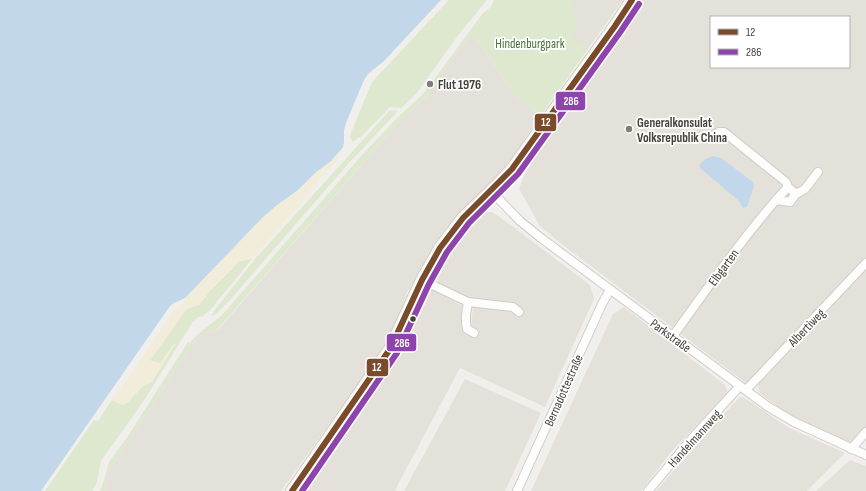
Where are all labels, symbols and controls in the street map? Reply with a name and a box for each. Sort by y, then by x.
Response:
legend [710,16,850,68]
text: 12 [746,25,755,40]
park label: Hindenburgpark [495,36,565,52]
text: 286 [746,45,761,60]
place label: Flut 1976 [438,77,481,93]
marker: Flut 1976 [425,79,435,89]
line badge: 286 [555,91,586,111]
text: 286 [563,95,579,108]
line badge: 12 [534,113,557,132]
place label: Generalkonsulat Volksrepublik China [637,115,727,146]
text: 12 [541,116,551,129]
marker: Generalkonsulat Volksrepublik China [624,124,634,134]
street label: Elbgarten [705,246,743,289]
street label: Albertiweg [784,305,829,351]
unlabelled marker [408,314,418,324]
street label: Parkstraße [647,316,694,356]
line badge: 286 [386,333,417,352]
text: 286 [394,337,410,350]
street label: Bernadottestraße [541,352,587,429]
line badge: 12 [366,358,389,377]
text: 12 [372,361,382,374]
street label: Handelmannweg [665,406,725,471]

